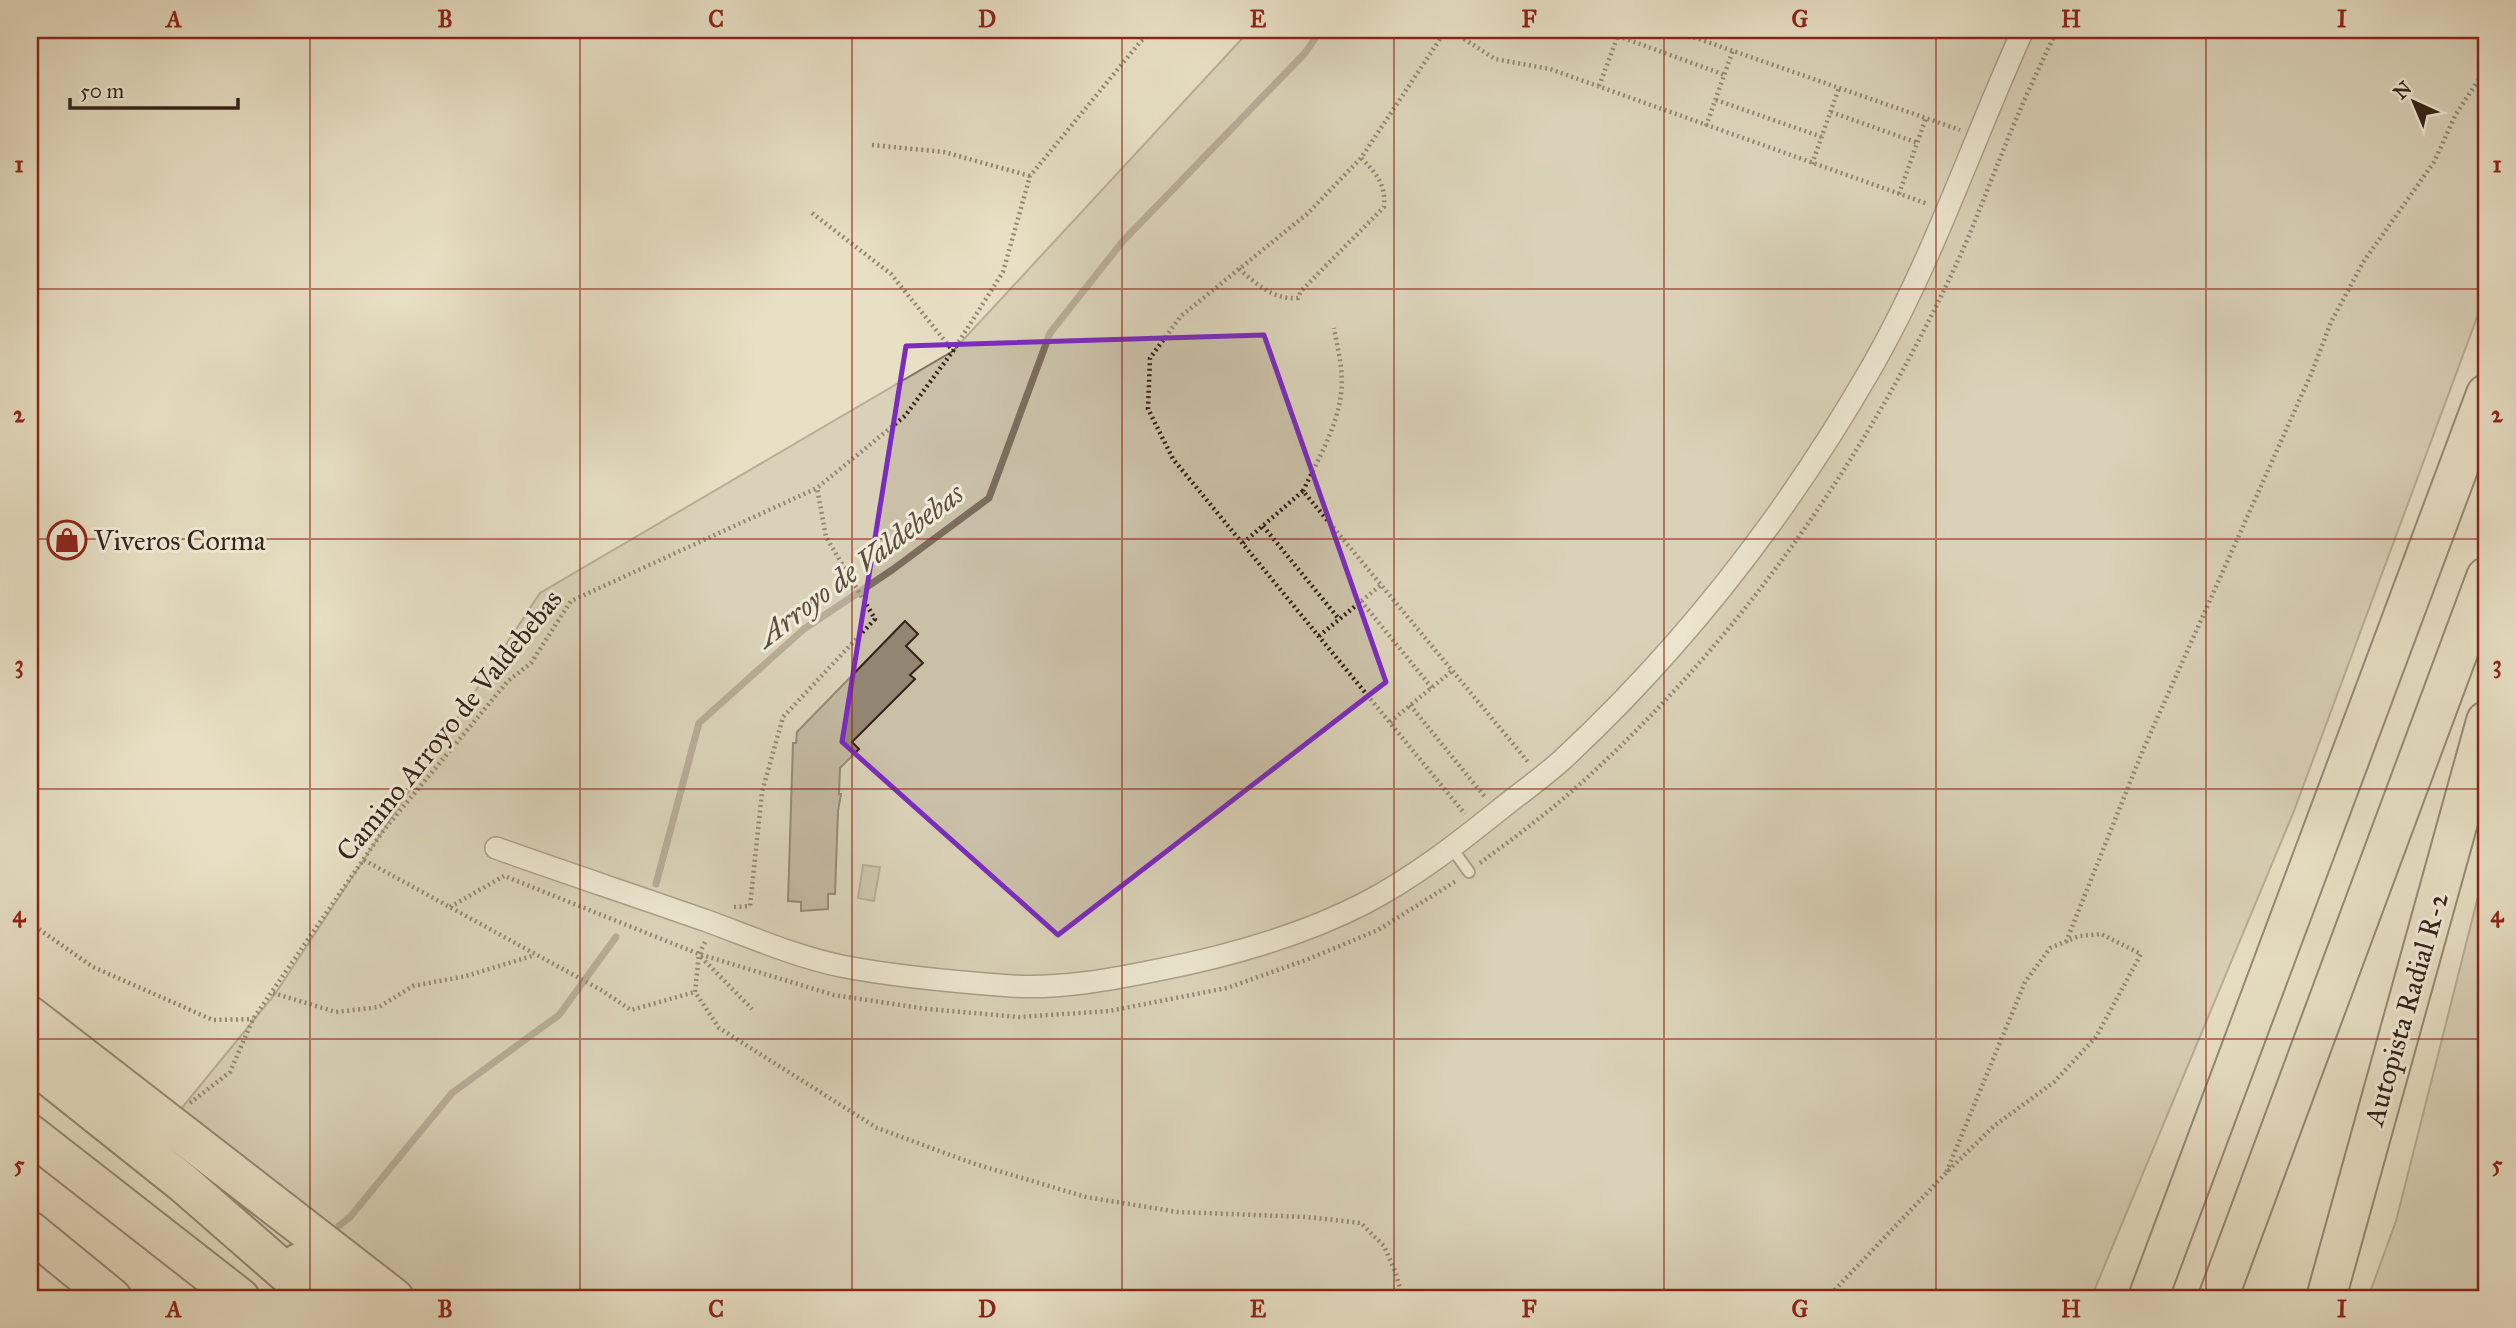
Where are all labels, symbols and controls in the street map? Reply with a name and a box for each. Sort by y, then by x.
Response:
text: A [164,5,182,33]
text: B [437,5,453,33]
text: C [708,5,724,33]
text: D [978,5,996,33]
text: E [1250,5,1267,33]
text: F [1521,5,1537,33]
text: G [1792,5,1809,33]
text: H [2061,5,2081,33]
text: I [2337,5,2347,33]
scale bar [70,66,238,110]
north arrow [2380,66,2450,136]
text: N [2389,76,2416,104]
text: 50 m [80,78,125,104]
text: 1 [14,150,24,178]
text: 1 [2492,150,2502,178]
text: 2 [13,400,25,428]
text: 2 [2491,400,2503,428]
water label: Arroyo de Valdebebas [747,475,972,656]
shop icon: Viveros Corma [46,519,88,561]
place label: Viveros Corma [93,523,266,558]
street label: Camino Arroyo de Valdebebas [329,582,569,868]
text: 3 [14,650,24,679]
text: 3 [2492,650,2502,679]
street label: Autopista Radial R-2 [2356,888,2456,1131]
text: 4 [13,900,27,928]
text: 4 [2491,900,2505,928]
text: 5 [14,1150,25,1178]
text: 5 [2492,1150,2503,1178]
text: A [164,1295,182,1323]
text: B [437,1295,453,1323]
text: C [708,1295,724,1323]
text: D [978,1295,996,1323]
text: E [1250,1295,1267,1323]
text: F [1521,1295,1537,1323]
text: G [1792,1295,1809,1323]
text: H [2061,1295,2081,1323]
text: I [2337,1295,2347,1323]

